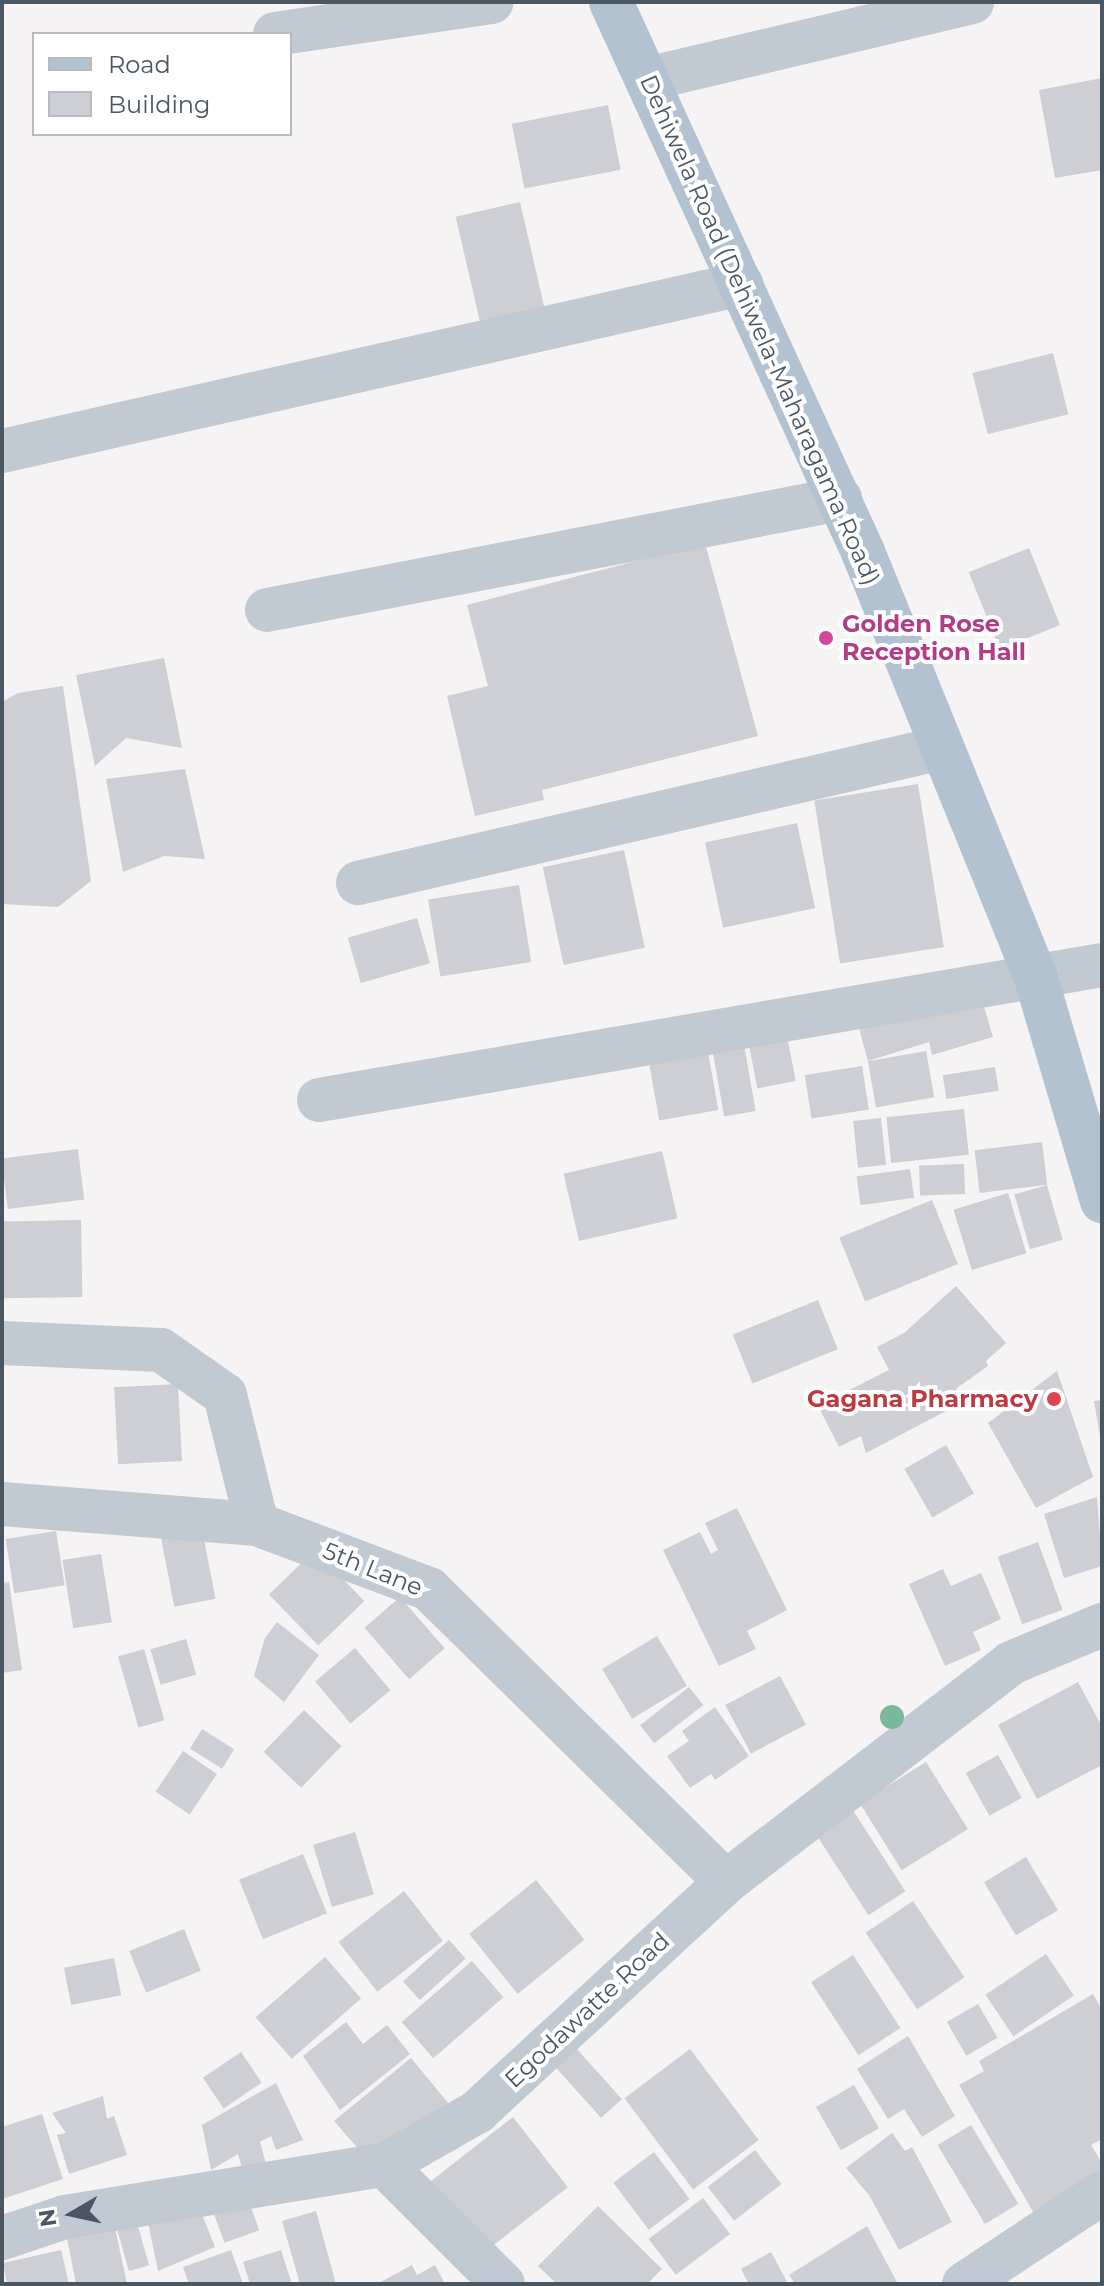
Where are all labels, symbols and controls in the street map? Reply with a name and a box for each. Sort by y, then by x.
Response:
legend [32,32,292,136]
text: Road [108,50,171,79]
street label: Dehiwela Road (Dehiwela-Maharagama Road) [634,70,886,590]
text: Building [108,90,211,119]
place label: Golden Rose Reception Hall [842,610,1026,666]
marker: Golden Rose Reception Hall [817,629,835,647]
place label: Gagana Pharmacy [807,1385,1038,1413]
marker: Gagana Pharmacy [1045,1390,1063,1408]
street label: 5th Lane [319,1536,427,1602]
street label: Egodawatte Road [499,1926,675,2094]
north arrow [32,2174,112,2254]
text: N [33,2207,63,2229]

